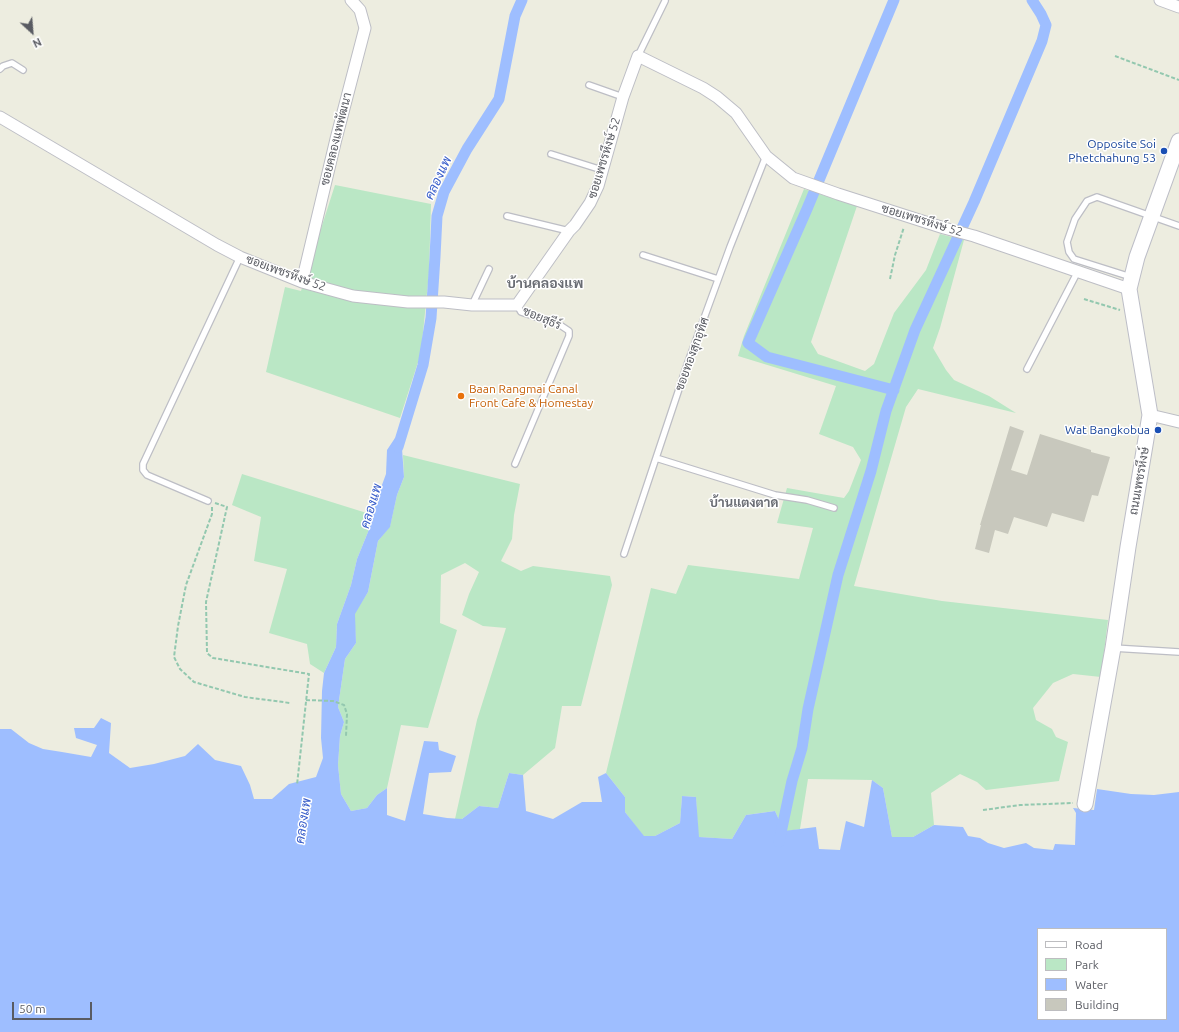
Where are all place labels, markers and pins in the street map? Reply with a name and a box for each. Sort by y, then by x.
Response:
place label: Opposite Soi Phetchahung 53 [1068,137,1156,165]
marker: Opposite Soi Phetchahung 53 [1159,146,1169,156]
place label: Baan Rangmai Canal Front Cafe & Homestay [469,382,593,410]
marker: Baan Rangmai Canal Front Cafe & Homestay [456,391,466,401]
place label: Wat Bangkobua [1065,423,1150,437]
marker: Wat Bangkobua [1153,425,1163,435]

